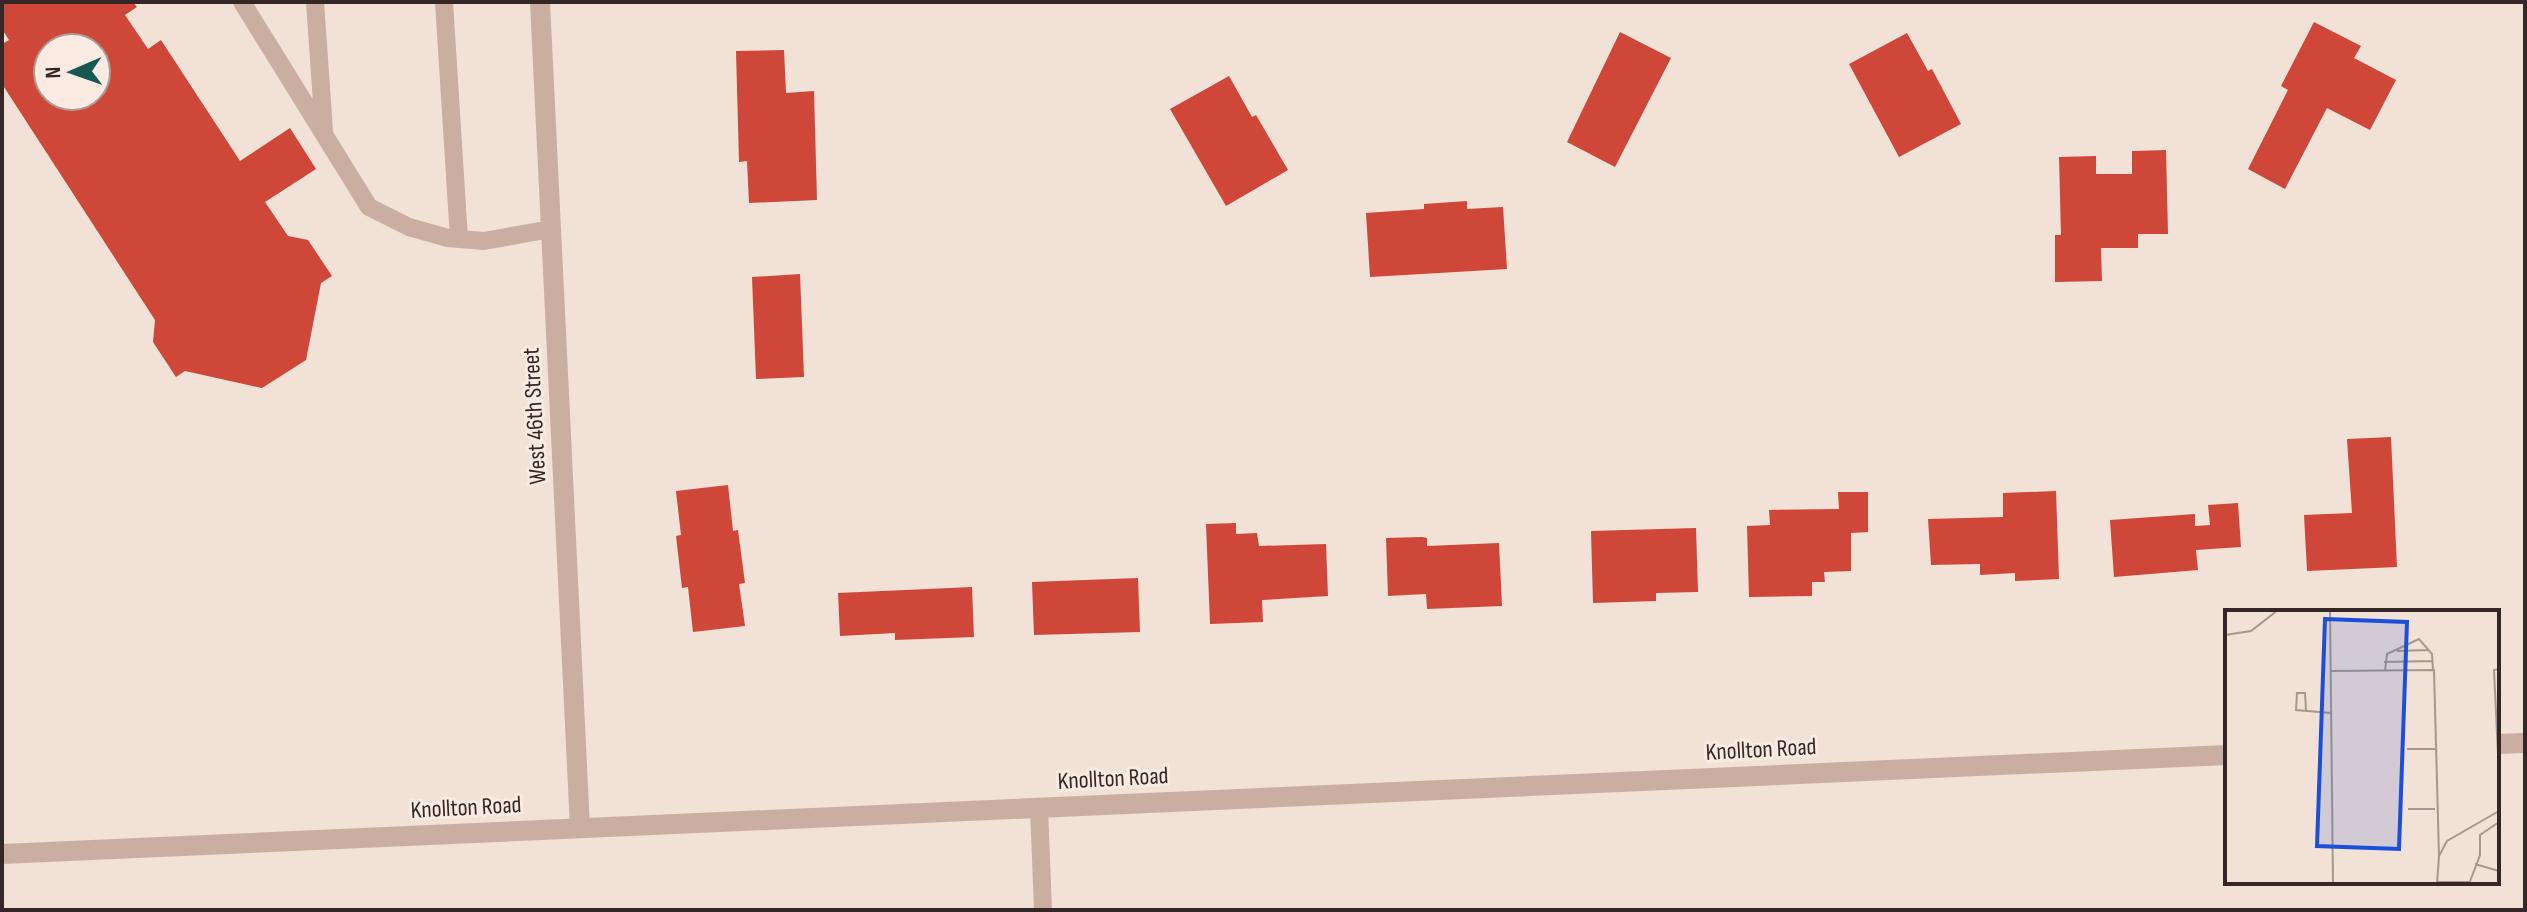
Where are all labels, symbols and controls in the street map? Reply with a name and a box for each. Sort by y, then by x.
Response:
north arrow [32,32,112,112]
text: N [40,66,67,79]
street label: West 46th Street [516,347,553,485]
inset map [2225,610,2499,884]
street label: Knollton Road [1705,732,1817,767]
street label: Knollton Road [1057,761,1169,796]
street label: Knollton Road [410,790,522,825]

